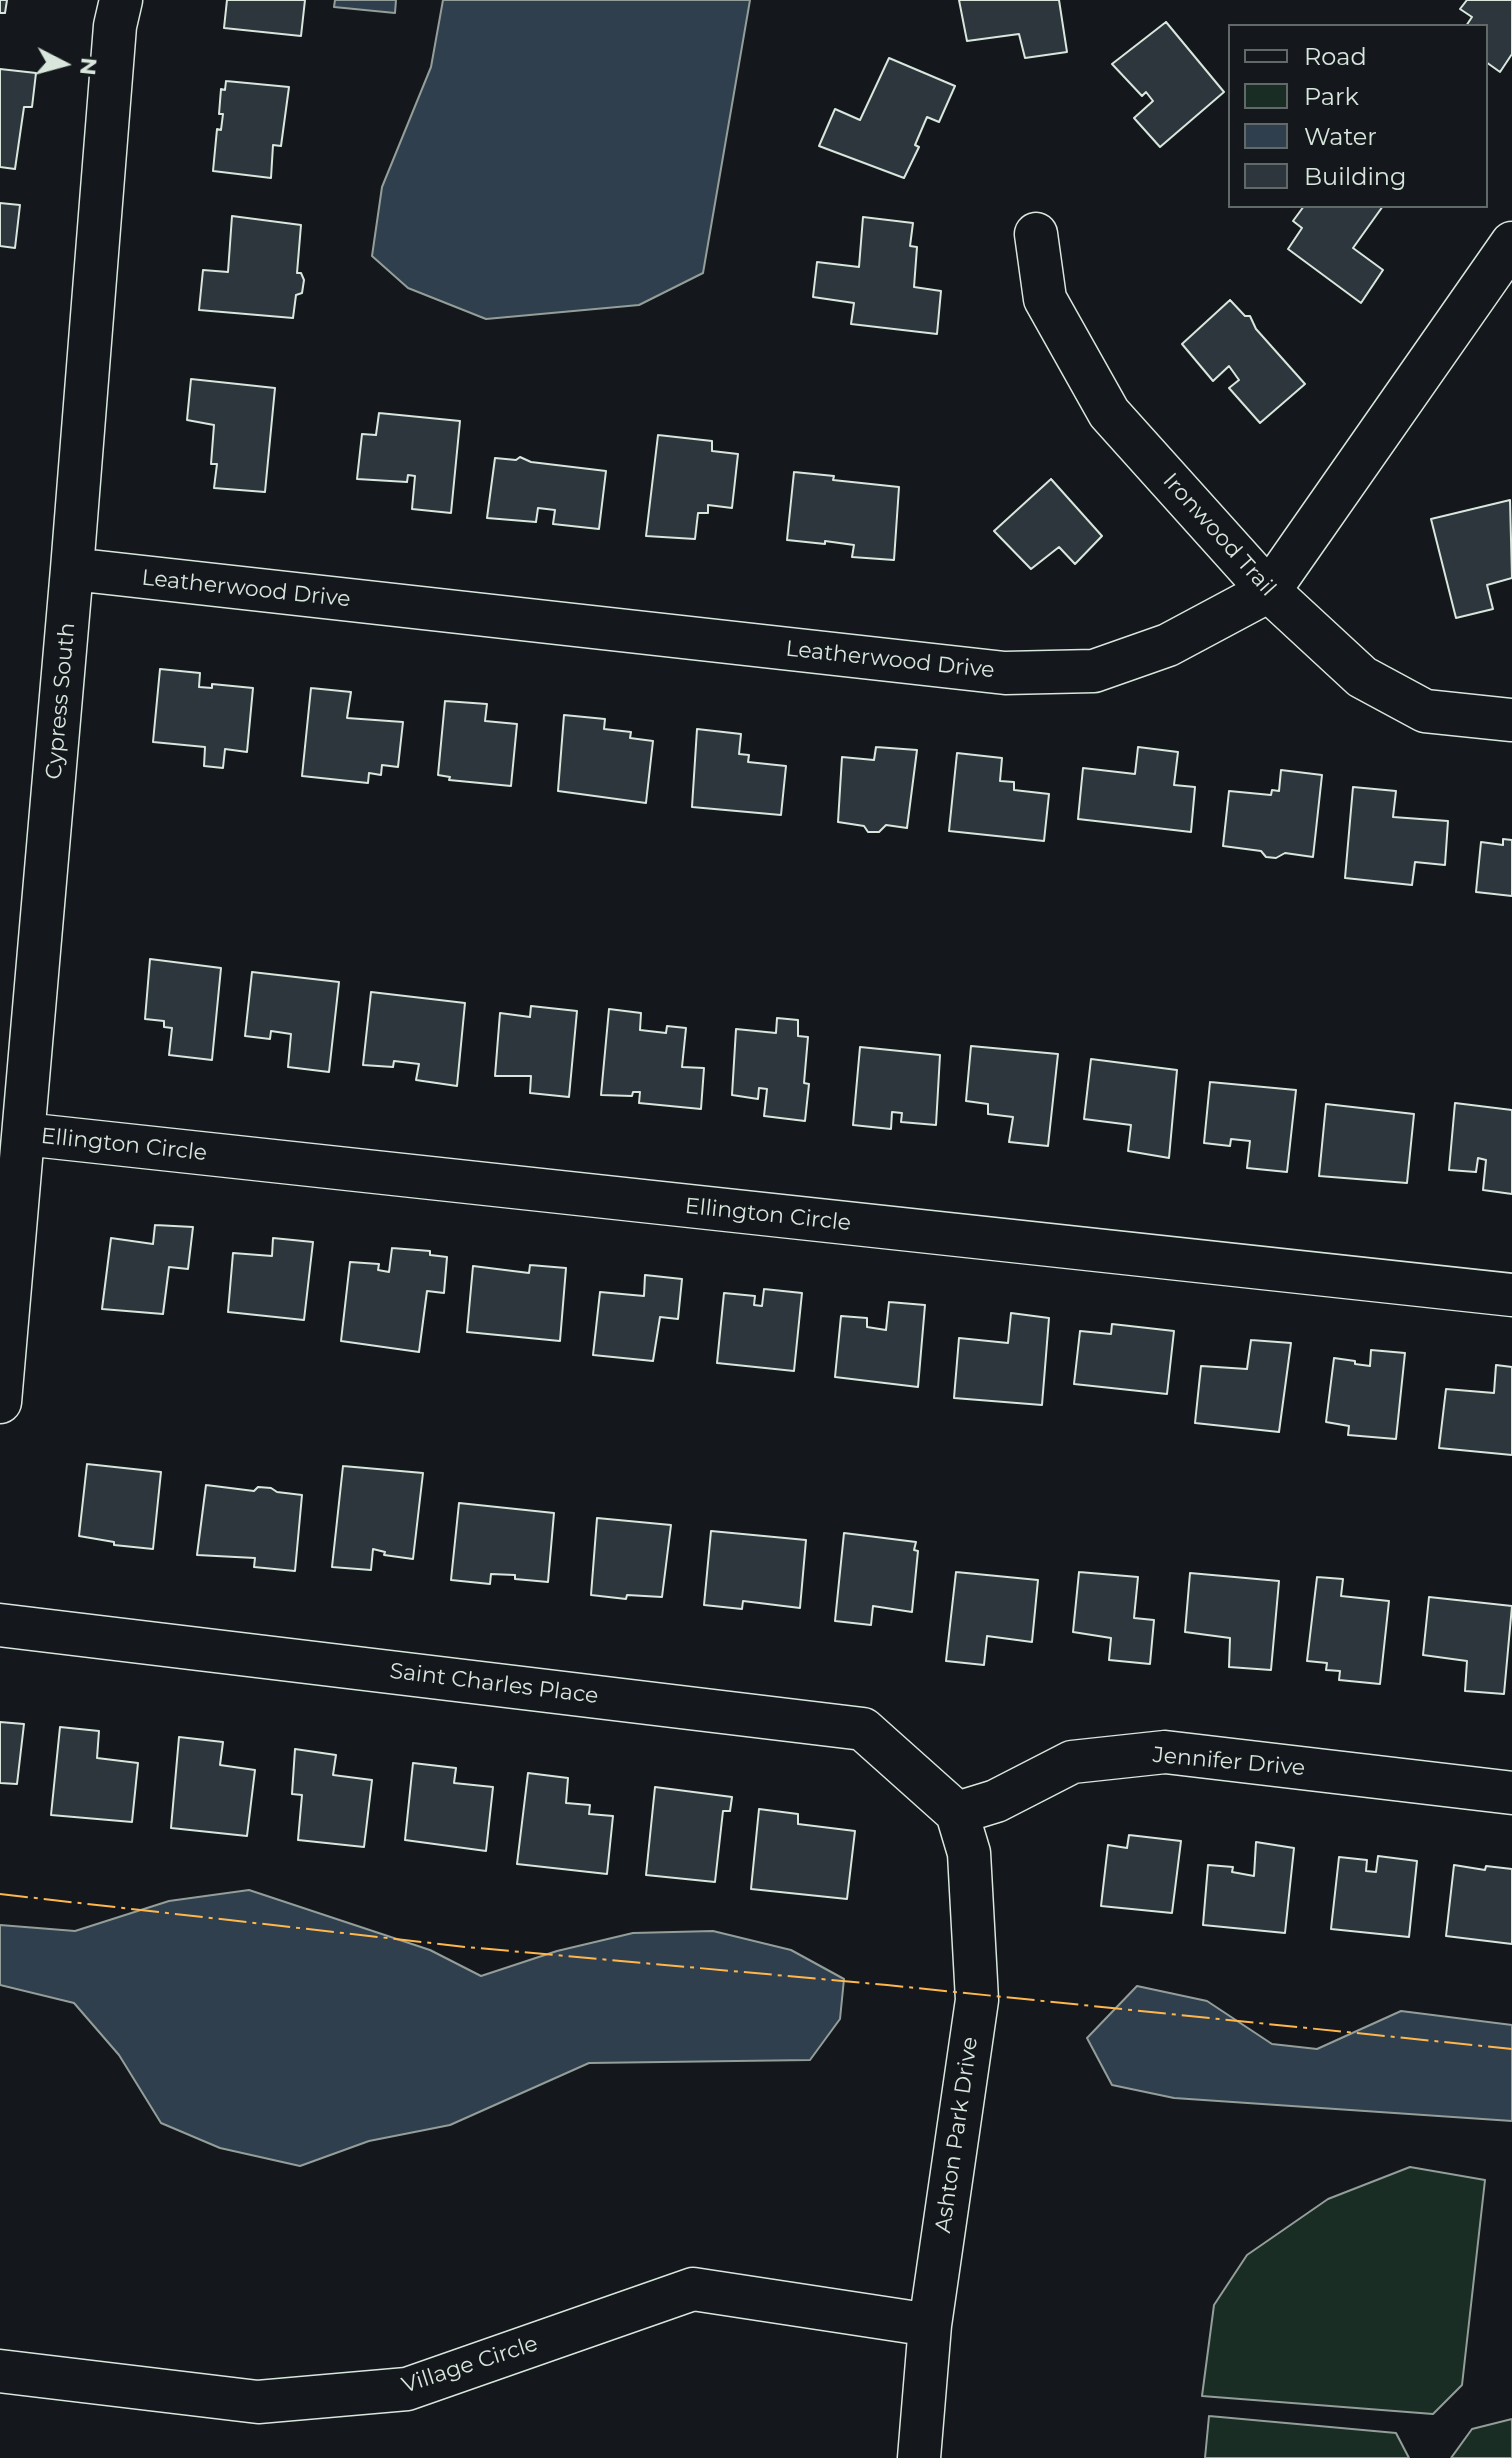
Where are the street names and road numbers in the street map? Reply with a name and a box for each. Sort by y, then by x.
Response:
street label: Ironwood Trail [1157,468,1281,602]
street label: Leatherwood Drive [140,565,352,613]
street label: Cypress South [41,621,81,781]
street label: Leatherwood Drive [784,636,996,684]
street label: Ellington Circle [40,1123,208,1167]
street label: Ellington Circle [684,1193,852,1237]
street label: Saint Charles Place [388,1658,600,1710]
street label: Jennifer Drive [1152,1742,1306,1782]
street label: Ashton Park Drive [930,2035,984,2235]
street label: Village Circle [399,2331,541,2399]

